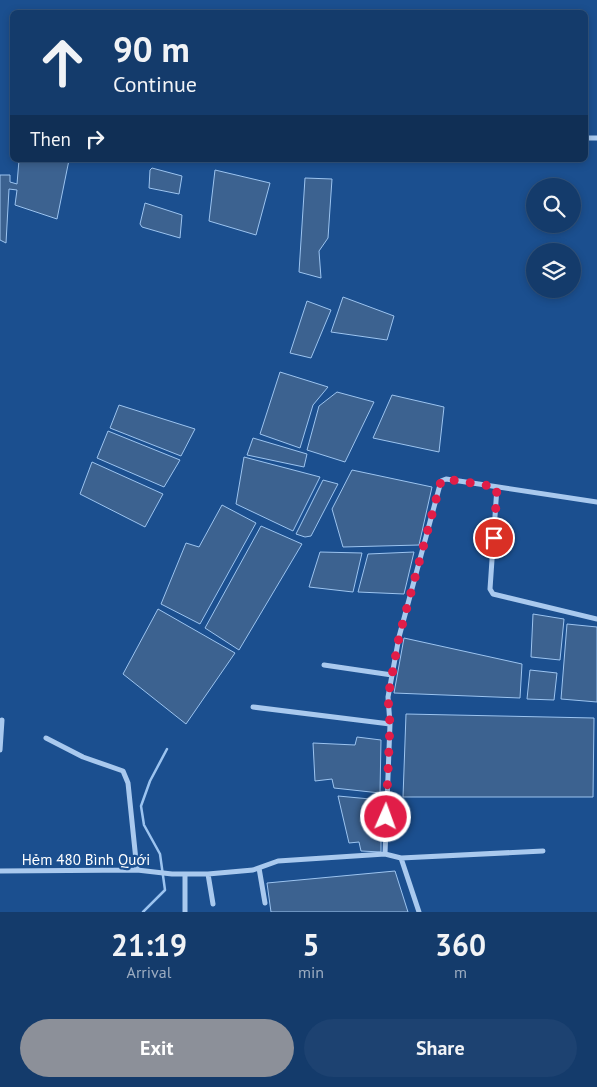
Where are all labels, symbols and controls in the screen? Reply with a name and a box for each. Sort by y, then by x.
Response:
text: 90 m [113,26,190,72]
icon: ahead [30,30,95,95]
text: Continue [113,70,197,98]
icon: right [81,125,109,153]
text: Then [30,127,71,151]
map controls [526,178,581,298]
button: search [526,178,581,233]
button: layers [526,243,581,298]
pin [473,517,515,559]
icon: arrive [480,524,508,552]
position arrow [359,790,411,842]
street label: Hẻm 480 Bình Quới [22,850,150,869]
text: 21:19 [111,925,187,964]
text: 5 [303,925,320,964]
text: 360 [435,925,486,964]
text: Arrival [127,962,171,982]
text: min [298,962,324,982]
text: m [454,962,467,982]
button: Exit [20,1019,294,1077]
button: Share [304,1019,577,1077]

